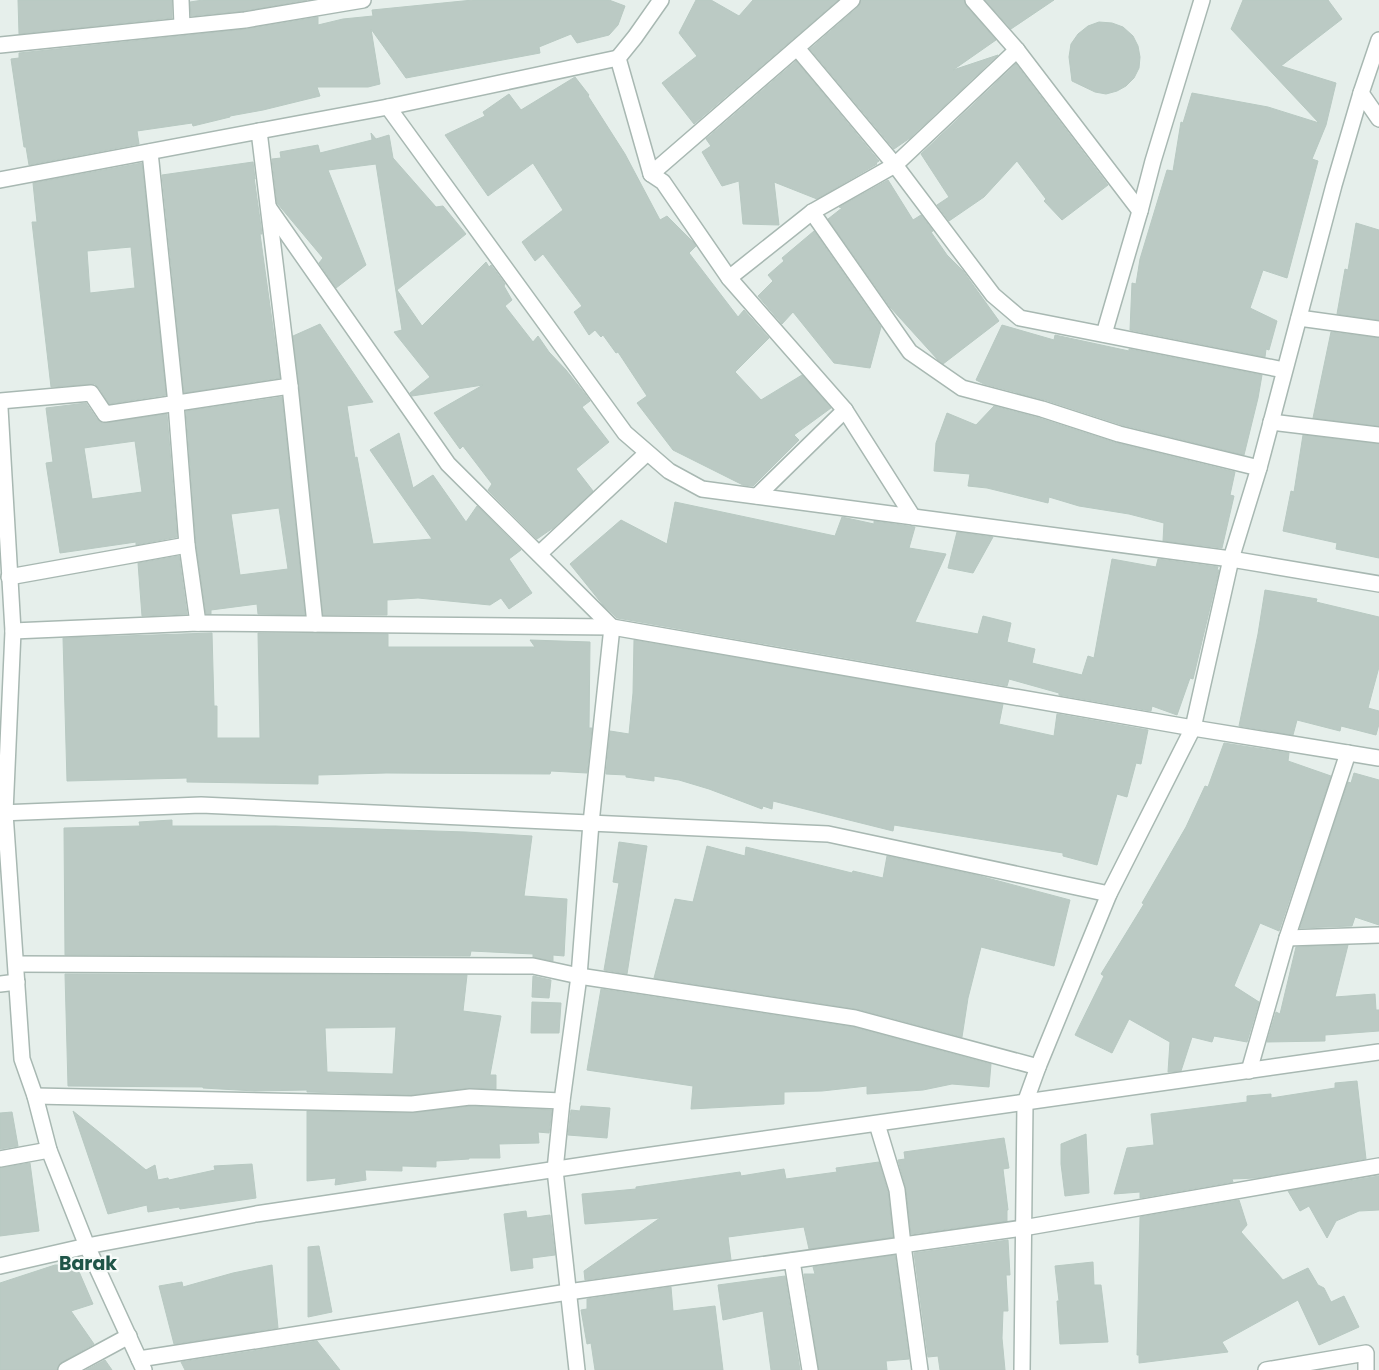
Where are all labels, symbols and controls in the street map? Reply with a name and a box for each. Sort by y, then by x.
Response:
district label: Barak [59,1250,117,1277]

